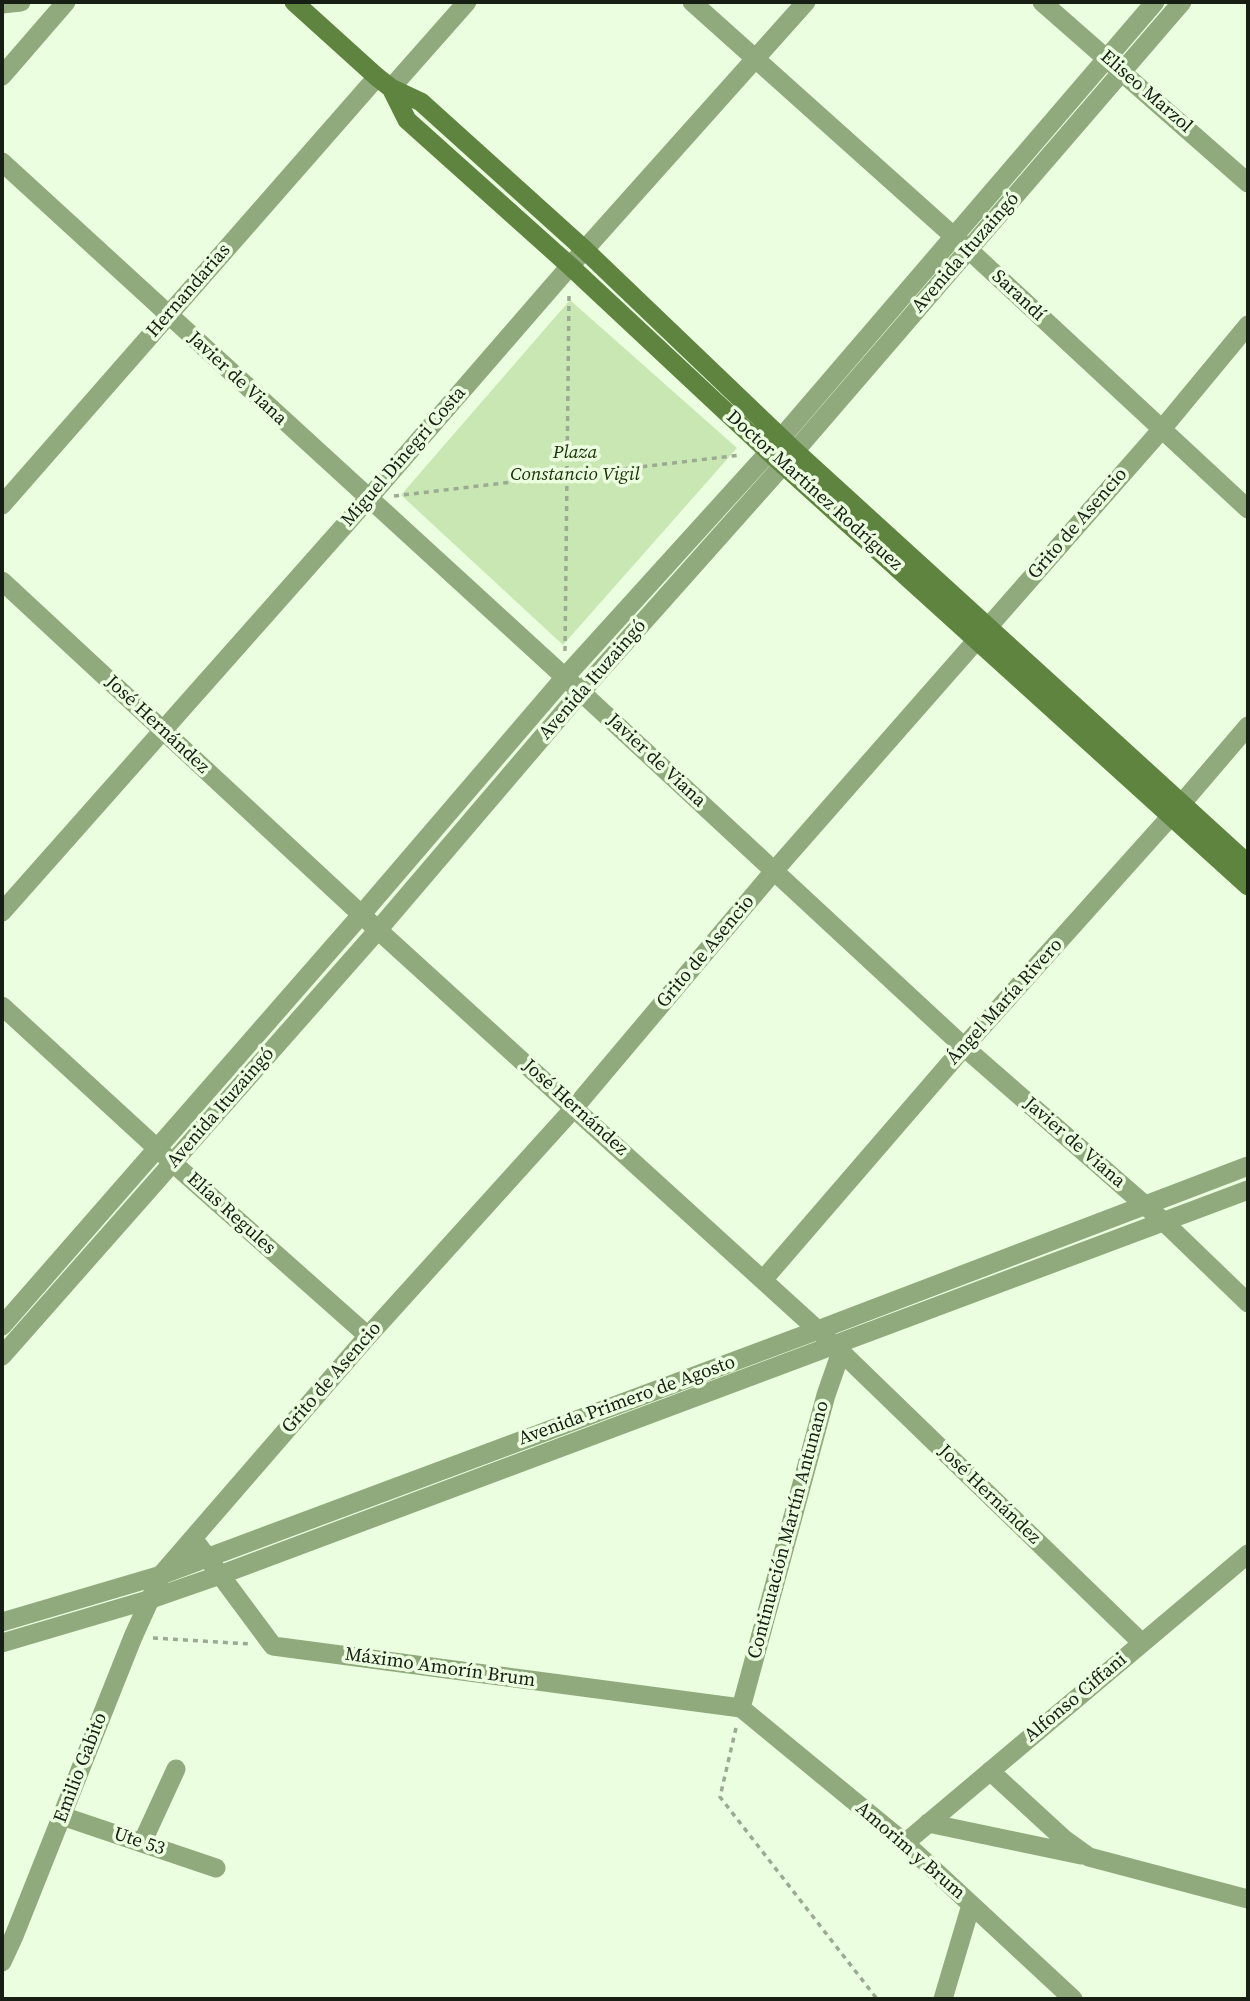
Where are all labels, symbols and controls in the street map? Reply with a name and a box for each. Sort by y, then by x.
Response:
street label: Eliseo Marzol [1095,46,1197,138]
street label: Avenida Ituzaingó [908,188,1024,318]
street label: Hernandarias [142,239,236,343]
street label: Sarandí [987,266,1049,326]
street label: Javier de Viana [183,327,291,431]
street label: Miguel Dinegri Costa [337,382,471,532]
street label: Doctor Martínez Rodríguez [721,406,907,576]
park label: Plaza Constancio Vigil [510,442,640,486]
street label: Grito de Asencio [1023,464,1133,584]
street label: Avenida Ituzaingó [535,615,651,745]
street label: José Hernández [100,671,214,779]
street label: Javier de Viana [602,709,710,813]
street label: Grito de Asencio [652,891,760,1013]
street label: Ángel María Rivero [942,934,1068,1070]
street label: Avenida Ituzaingó [163,1043,279,1173]
street label: José Hernández [518,1055,632,1161]
street label: Javier de Viana [1019,1093,1129,1193]
street label: Elías Regules [182,1168,280,1260]
street label: Grito de Asencio [277,1318,387,1438]
street label: Avenida Primero de Agosto [516,1351,738,1451]
street label: Continuación Martín Antunano [744,1399,834,1661]
street label: José Hernández [933,1440,1045,1550]
street label: Máximo Amorín Brum [343,1643,537,1693]
street label: Alfonso Ciffani [1020,1649,1132,1747]
street label: Emilio Gabito [50,1710,112,1826]
street label: Amorim y Brum [851,1797,969,1905]
street label: Ute 53 [110,1823,168,1861]

